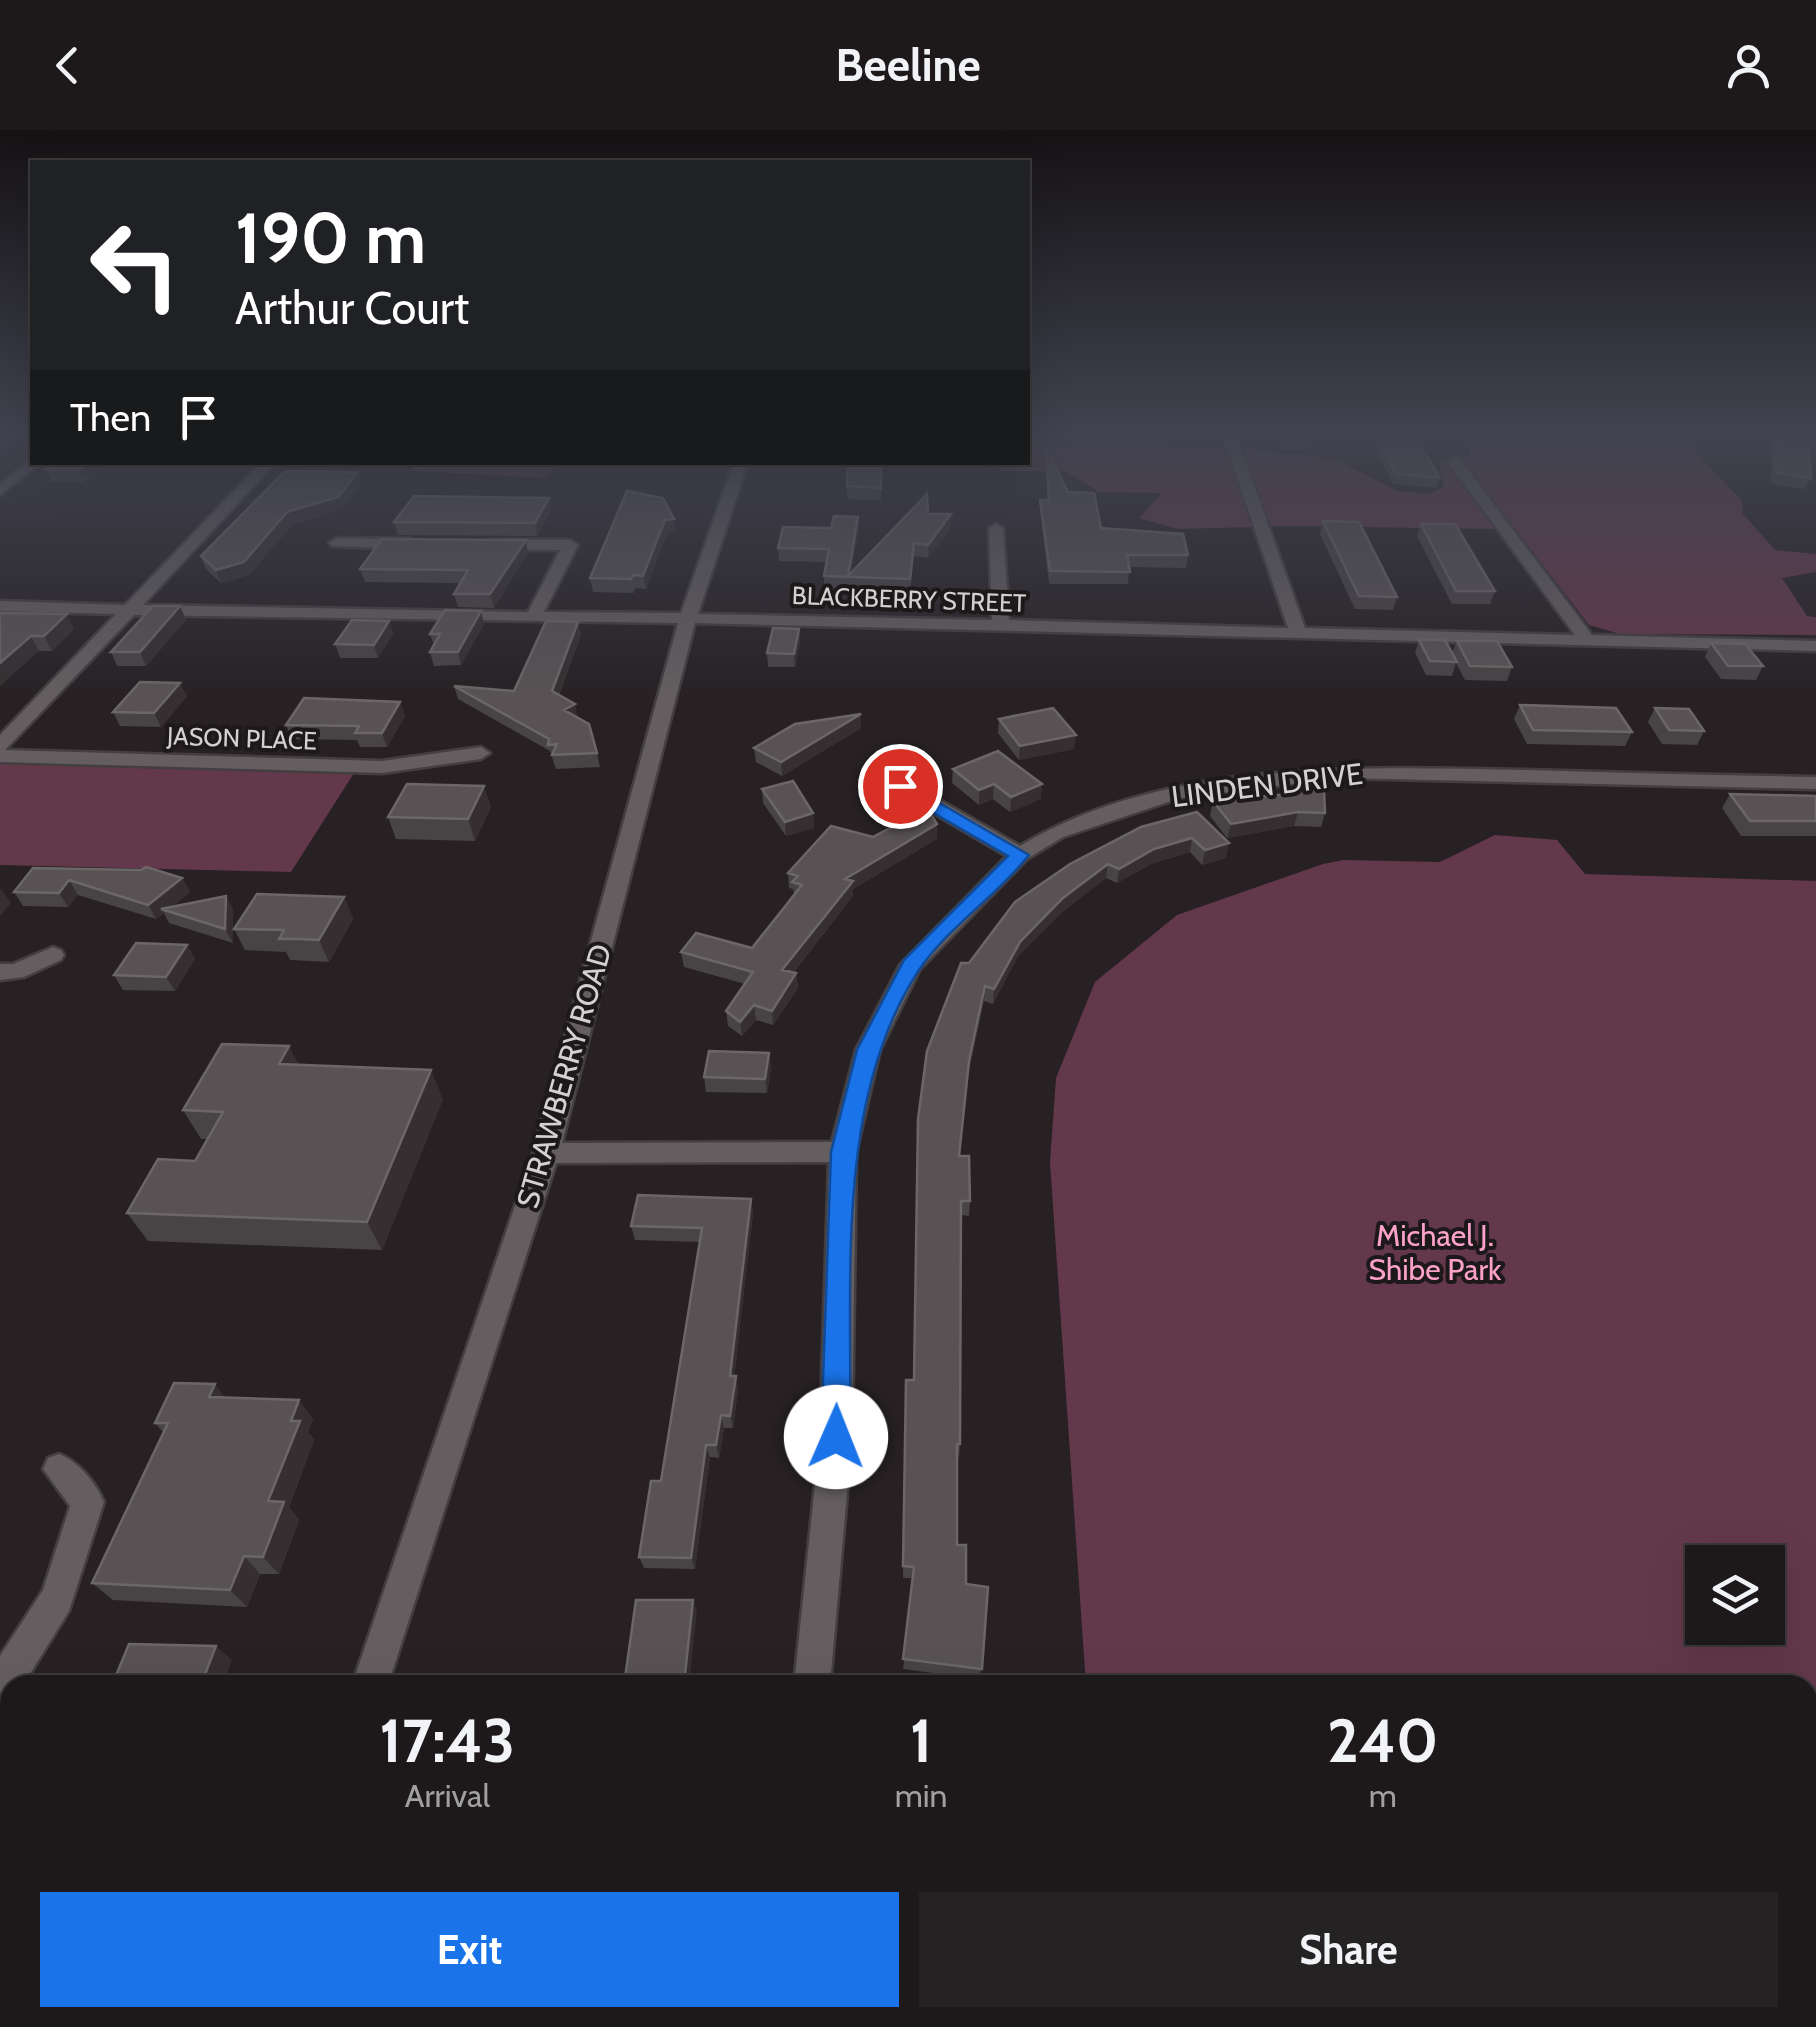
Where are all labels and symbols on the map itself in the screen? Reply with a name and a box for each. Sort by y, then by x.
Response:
street label: BLACKBERRY STREET [791,580,1027,618]
street label: JASON PLACE [165,720,318,756]
pin [858,744,943,829]
street label: LINDEN DRIVE [1169,755,1365,815]
street label: STRAWBERRY ROAD [509,940,619,1212]
park label: Michael J. Shibe Park [1369,1217,1502,1288]
position arrow [784,1385,888,1489]

